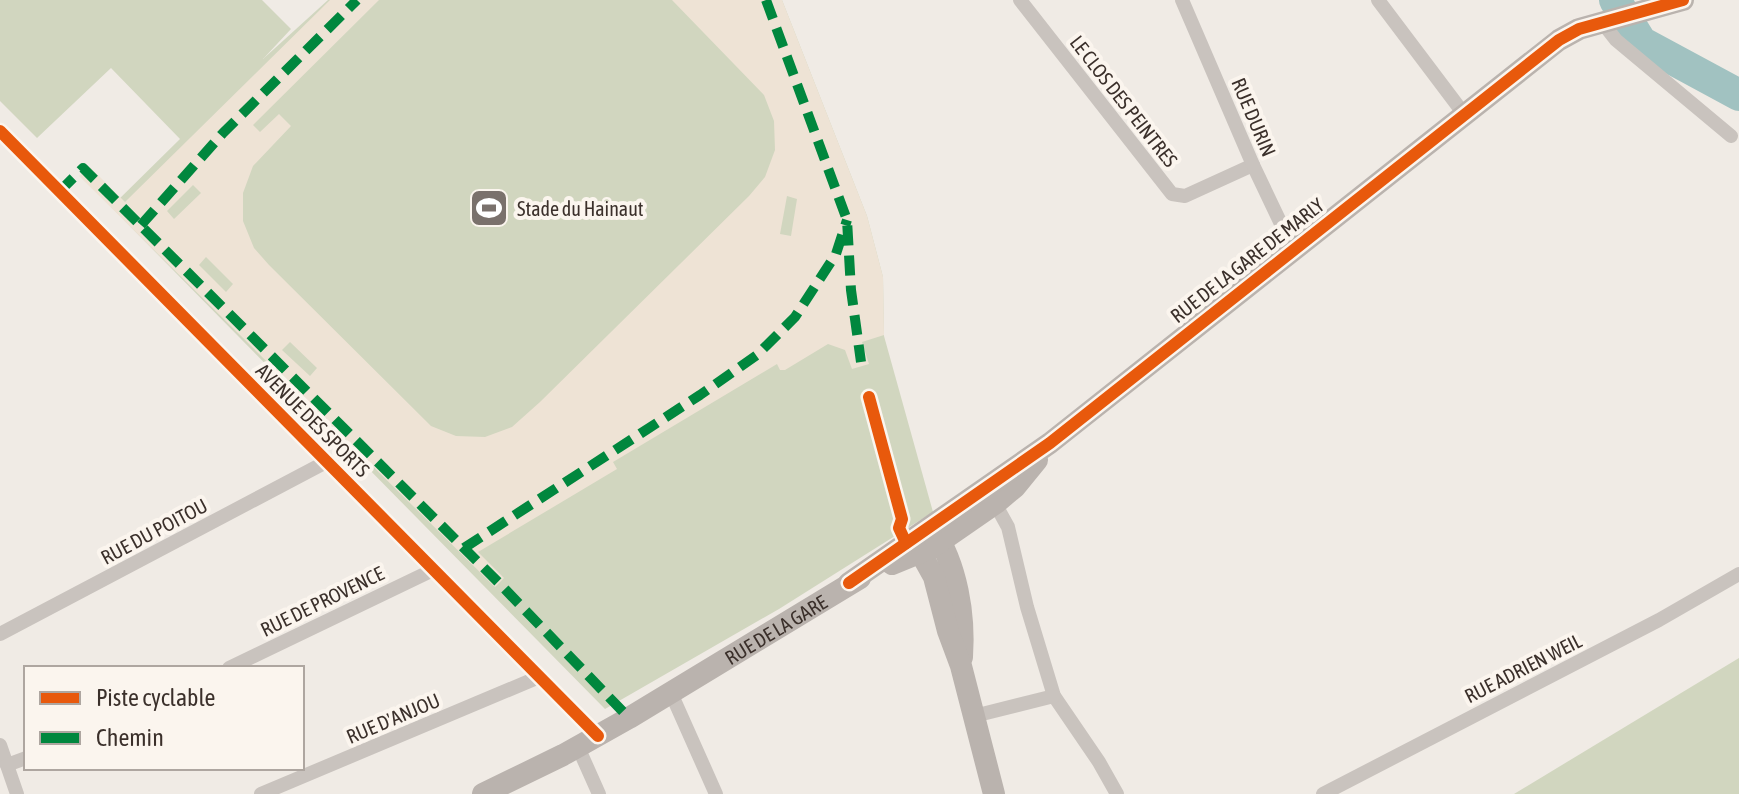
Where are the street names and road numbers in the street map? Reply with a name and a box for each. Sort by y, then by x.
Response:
street label: LE CLOS DES PEINTRES [1066,31,1182,171]
street label: RUE DURIN [1227,74,1281,160]
street label: RUE DE LA GARE DE MARLY [1166,193,1328,327]
street label: AVENUE DES SPORTS [252,359,374,481]
street label: RUE DU POITOU [97,493,211,569]
street label: RUE DE PROVENCE [257,561,388,641]
street label: RUE DE LA GARE [720,589,831,669]
street label: RUE ADRIEN WEIL [1461,629,1586,707]
street label: RUE D'ANJOU [343,688,443,748]

